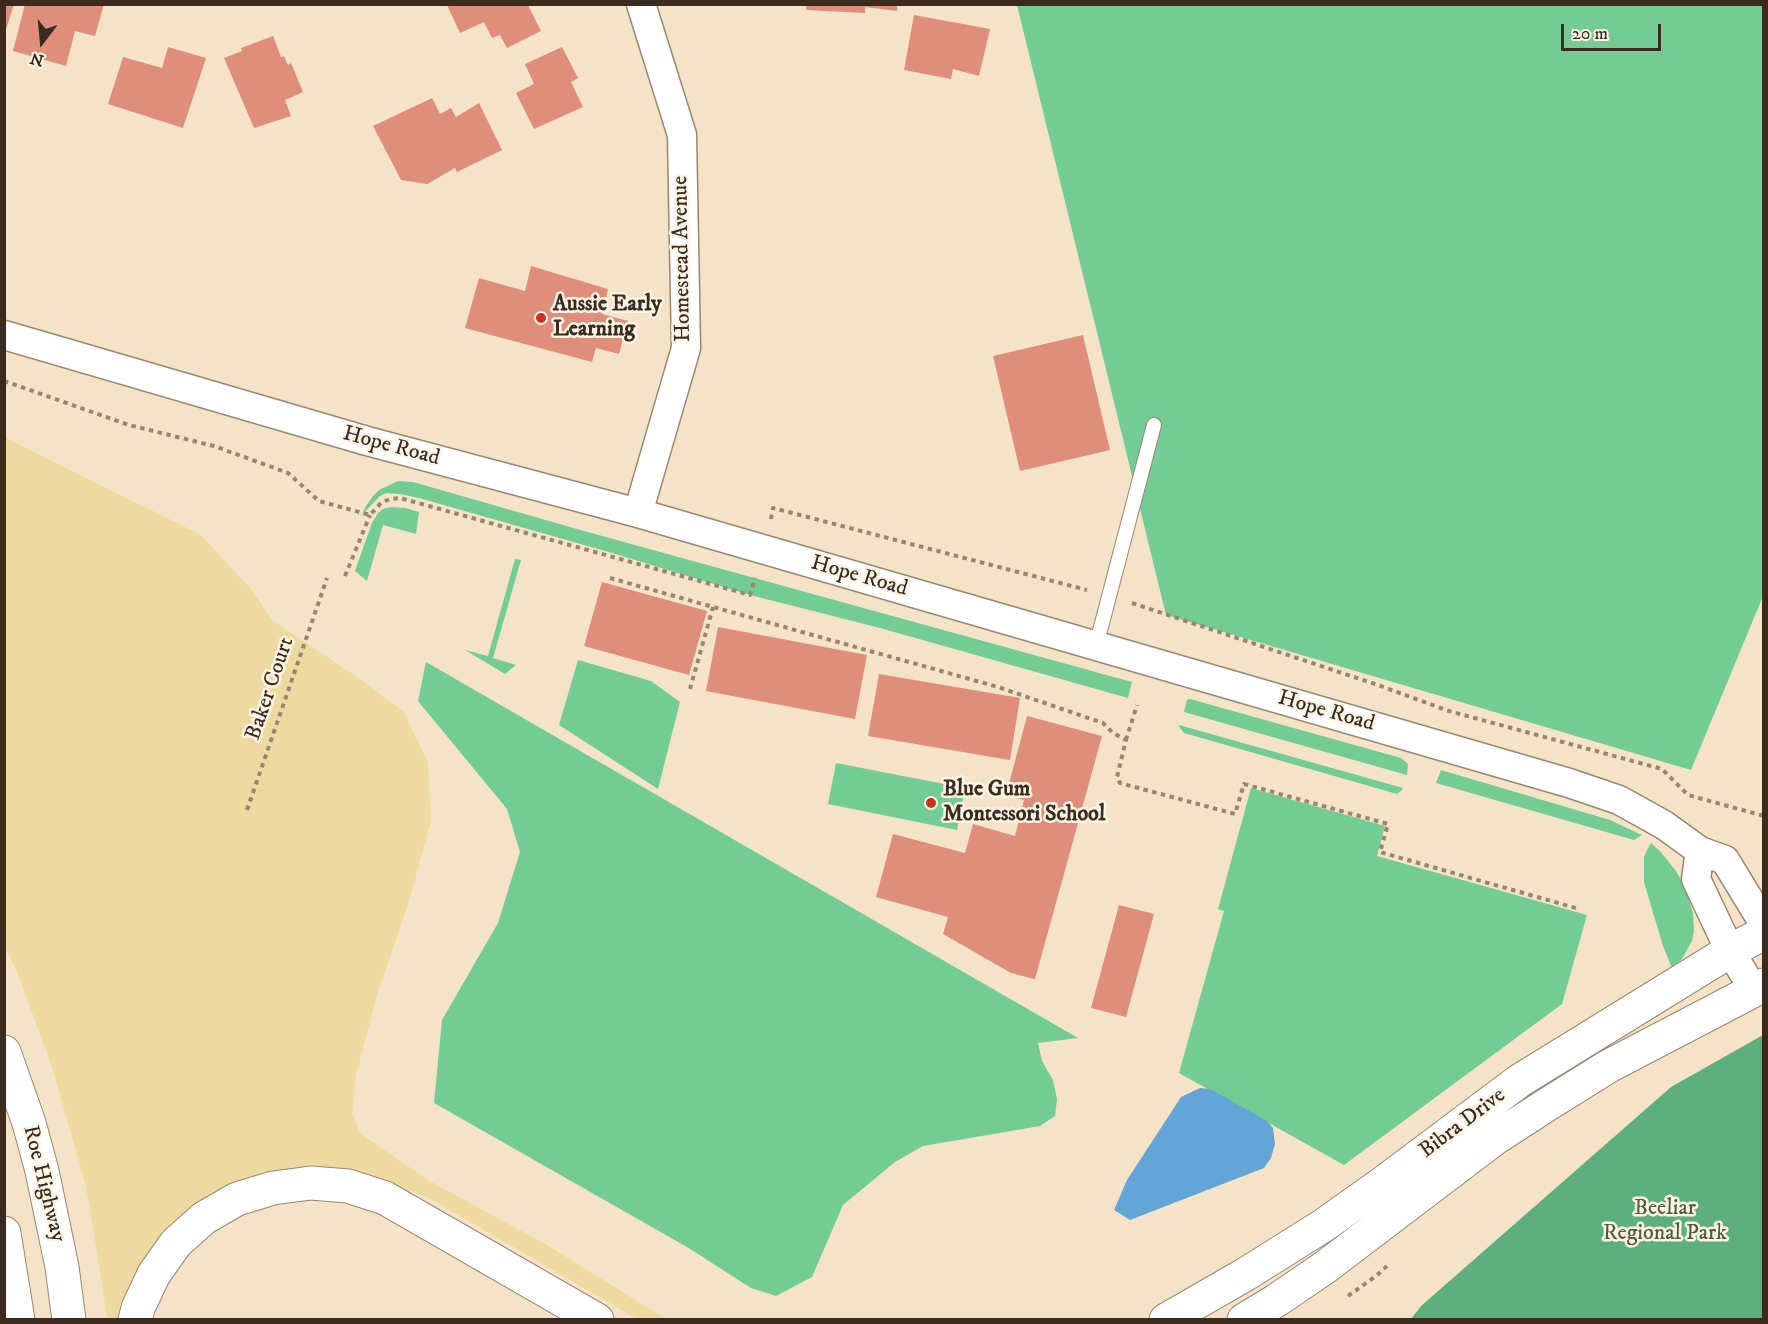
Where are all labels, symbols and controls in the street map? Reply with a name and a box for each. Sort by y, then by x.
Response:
north arrow [12,12,72,72]
scale bar [1564,12,1664,50]
text: 20 m [1572,23,1608,45]
text: N [28,48,46,71]
street label: Homestead Avenue [668,176,698,342]
place label: Aussie Early Learning [553,292,662,344]
marker: Aussie Early Learning [534,311,548,325]
street label: Hope Road [340,421,442,473]
street label: Hope Road [808,551,910,603]
street label: Baker Court [241,634,301,744]
street label: Hope Road [1275,686,1377,738]
place label: Blue Gum Montessori School [943,777,1105,828]
marker: Blue Gum Montessori School [924,796,938,810]
street label: Bibra Drive [1415,1083,1511,1165]
street label: Roe Highway [16,1123,70,1245]
park label: Beeliar Regional Park [1603,1196,1727,1248]

